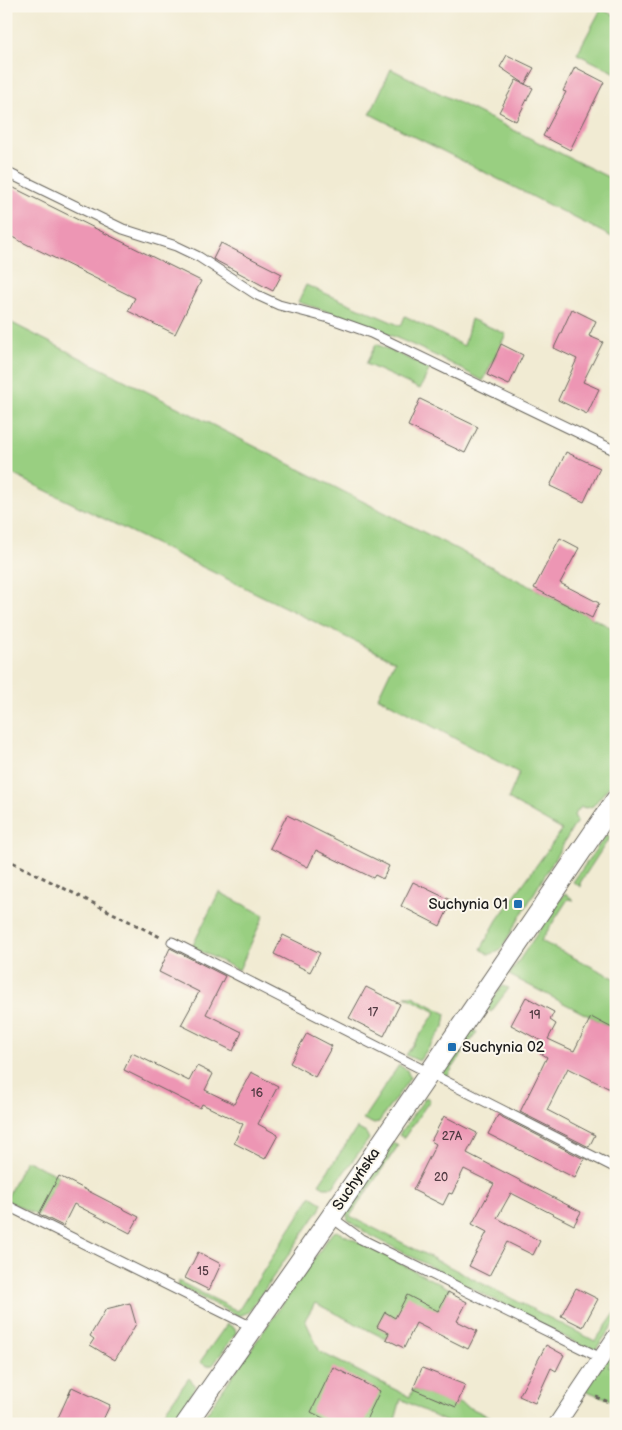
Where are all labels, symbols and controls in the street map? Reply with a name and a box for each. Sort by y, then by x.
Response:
place label: Suchynia 01 [428,895,508,914]
marker: Suchynia 01 [512,898,524,910]
house number: 17 [368,1005,378,1020]
house number: 19 [529,1008,541,1023]
place label: Suchynia 02 [462,1038,545,1057]
marker: Suchynia 02 [446,1041,458,1053]
house number: 16 [251,1086,263,1101]
house number: 27A [442,1129,463,1144]
street label: Suchyńska [329,1144,384,1214]
house number: 20 [434,1170,448,1185]
house number: 15 [197,1264,209,1279]

